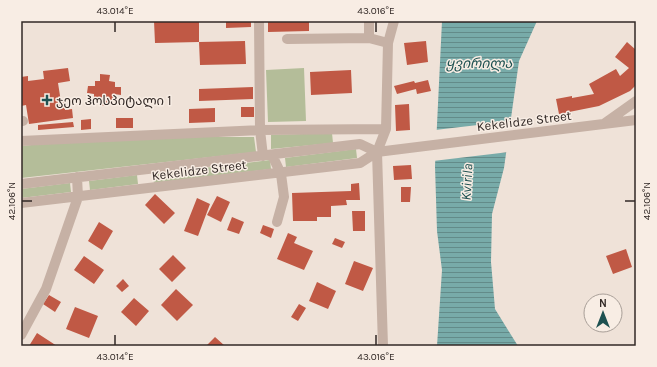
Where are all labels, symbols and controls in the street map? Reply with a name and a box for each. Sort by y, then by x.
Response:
text: 43.014°E [96,5,134,17]
text: 43.016°E [357,5,395,17]
water label: ყვირილა [446,55,513,72]
place label: ჯეო ჰოსპიტალი 1 [56,93,171,109]
marker: ჯეო ჰოსპიტალი 1 [41,94,53,106]
street label: Kekelidze Street [476,108,572,134]
street label: Kekelidze Street [151,157,247,183]
water label: Kvirila [458,163,476,201]
text: 42.106°N [6,182,18,220]
text: 42.106°N [641,182,653,220]
north arrow [583,293,623,333]
text: N [599,297,607,310]
text: 43.014°E [96,351,134,363]
text: 43.016°E [357,351,395,363]

